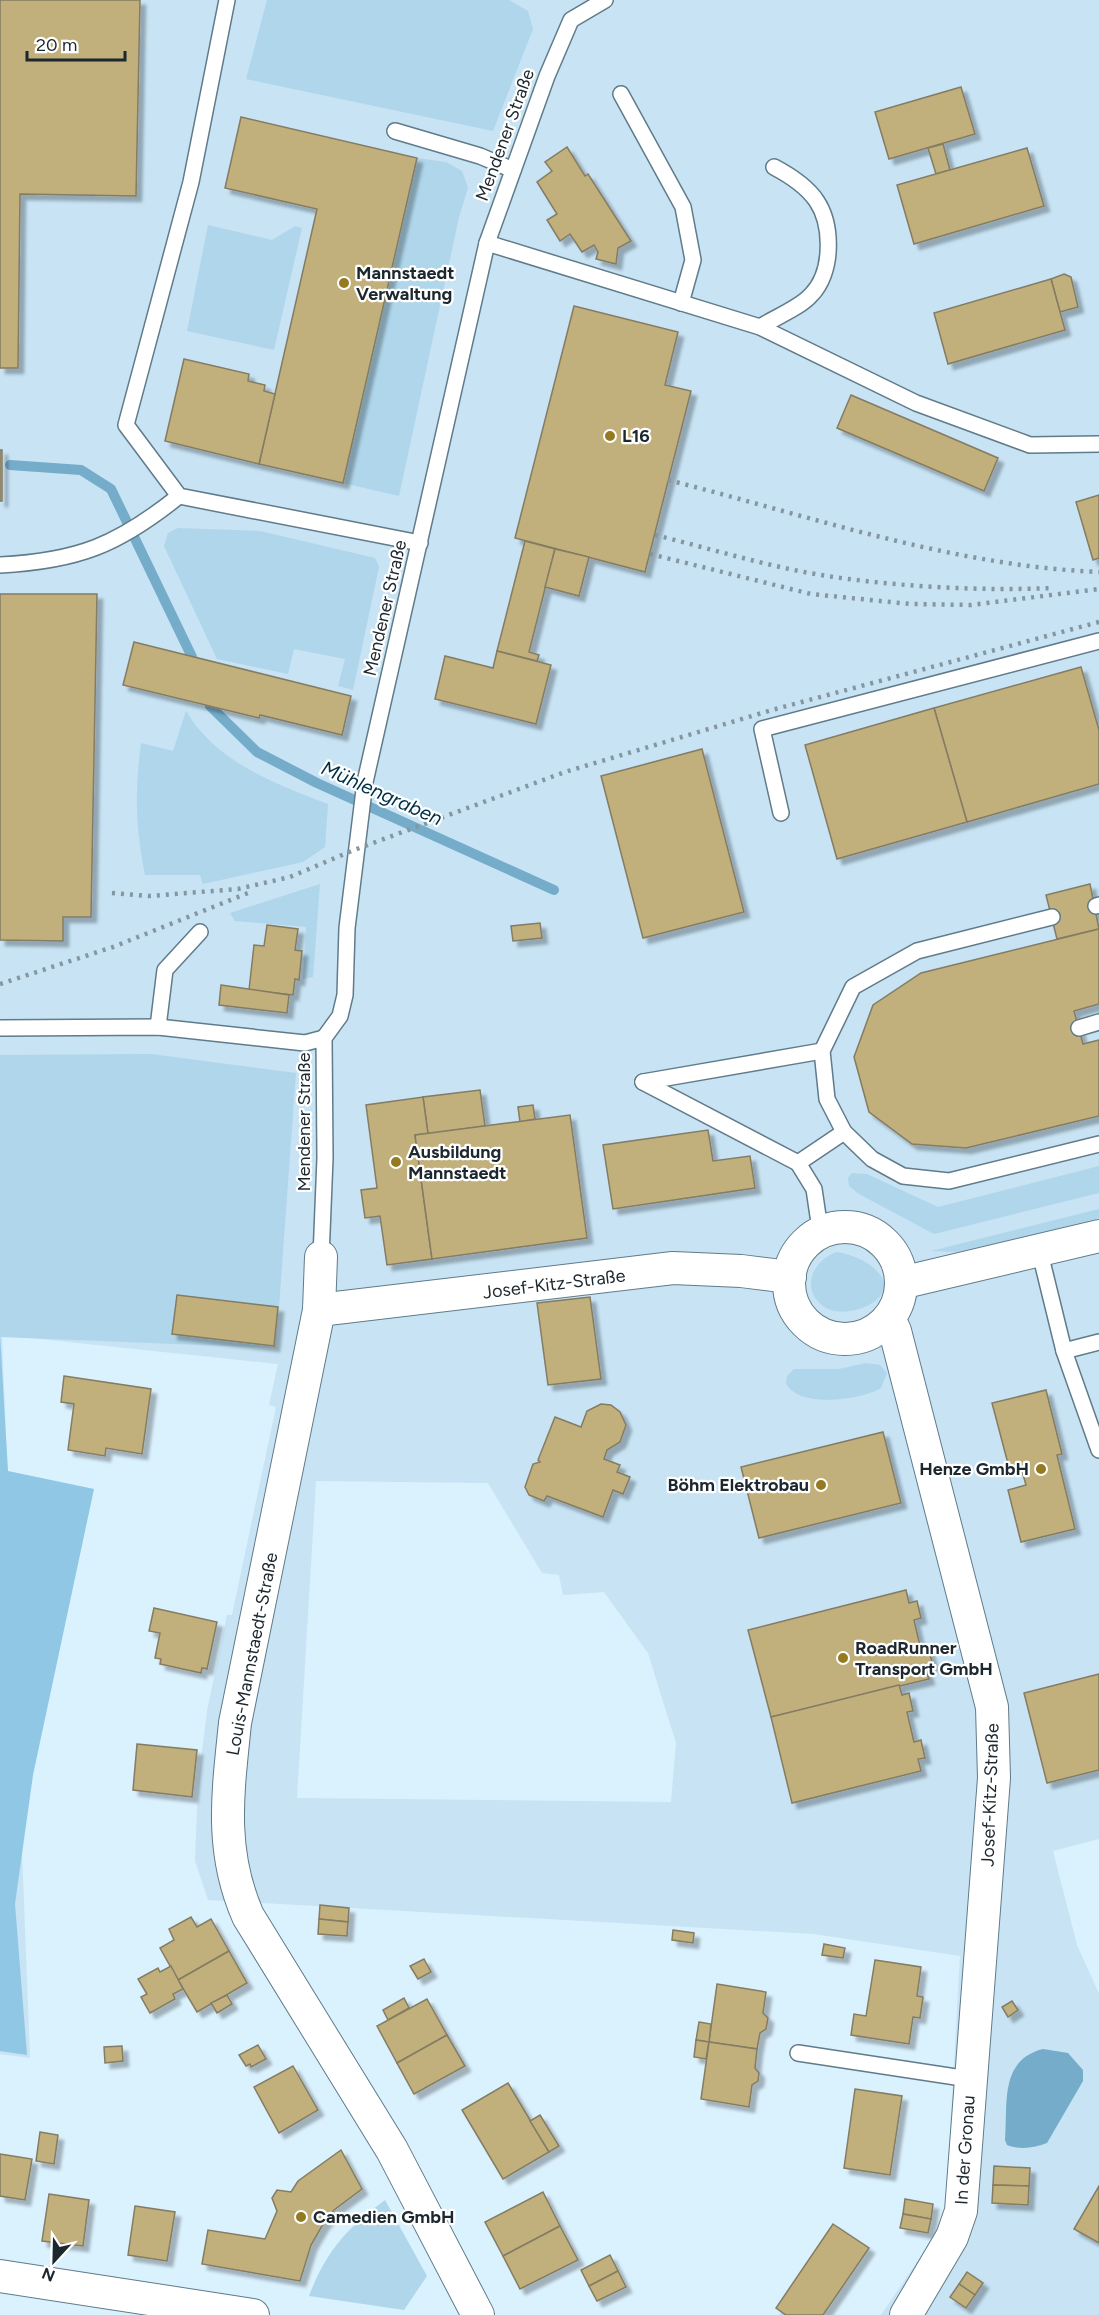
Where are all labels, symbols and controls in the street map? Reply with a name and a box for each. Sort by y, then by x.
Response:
scale bar [27,24,124,62]
text: 20 m [36,34,77,56]
street label: Mendener Straße [471,66,539,204]
place label: Mannstaedt Verwaltung [356,262,454,305]
marker: Mannstaedt Verwaltung [337,276,351,290]
place label: L16 [622,425,650,447]
marker: L16 [603,429,617,443]
street label: Mendener Straße [359,538,411,678]
water label: Mühlengraben [318,756,446,830]
street label: Mendener Straße [293,1052,315,1191]
place label: Ausbildung Mannstaedt [408,1141,506,1184]
marker: Ausbildung Mannstaedt [389,1155,403,1169]
street label: Josef-Kitz-Straße [481,1264,627,1304]
place label: Henze GmbH [919,1458,1029,1480]
marker: Henze GmbH [1034,1462,1048,1476]
place label: Böhm Elektrobau [668,1474,809,1496]
marker: Böhm Elektrobau [814,1478,828,1492]
street label: Louis-Mannstaedt-Straße [221,1550,283,1757]
place label: RoadRunner Transport GmbH [855,1637,993,1680]
marker: RoadRunner Transport GmbH [836,1651,850,1665]
street label: Josef-Kitz-Straße [977,1723,1004,1867]
street label: In der Gronau [950,2094,980,2206]
place label: Camedien GmbH [313,2206,455,2228]
marker: Camedien GmbH [294,2210,308,2224]
north arrow [24,2231,84,2291]
text: N [39,2263,58,2286]

